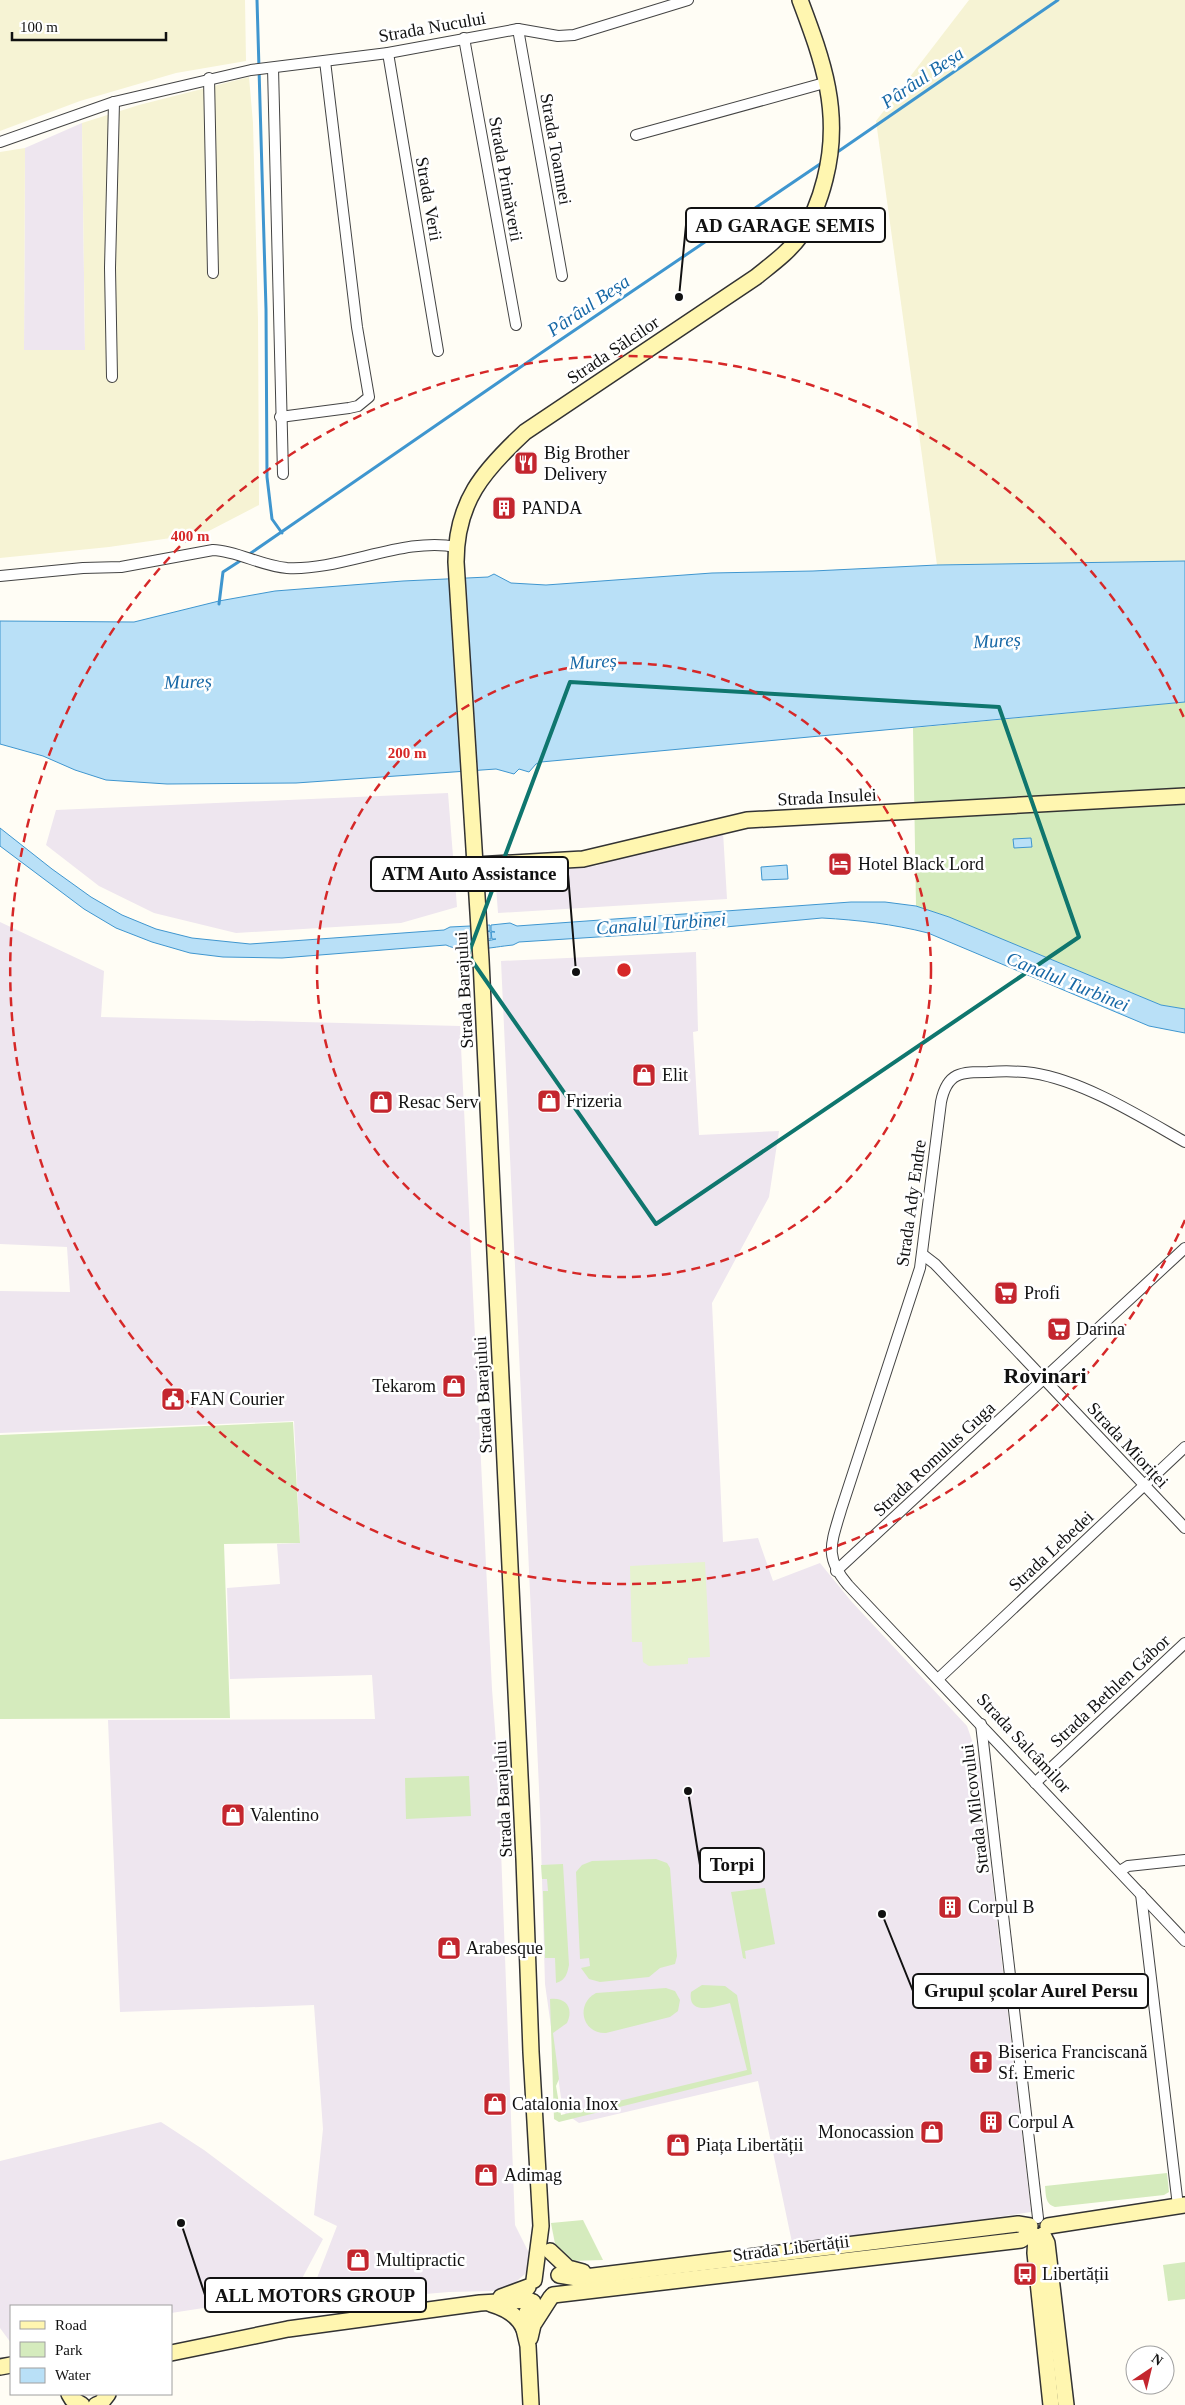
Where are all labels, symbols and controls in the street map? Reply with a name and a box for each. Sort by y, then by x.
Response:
street label: Strada Nucului [377,8,487,46]
scale bar [12,10,166,42]
text: 100 m [20,19,58,35]
water label: Pârâul Beșa [876,42,967,113]
street label: Strada Toamnei [536,92,576,206]
street label: Strada Primăverii [485,115,527,243]
street label: Strada Verii [412,155,446,243]
callout: AD GARAGE SEMIS [686,208,885,242]
text: AD GARAGE SEMIS [695,215,875,236]
water label: Pârâul Beșa [542,270,633,341]
street label: Strada Sălcilor [563,312,663,388]
place label: Big Brother Delivery [544,443,630,484]
restaurant icon: Big Brother Delivery [513,450,539,476]
building icon: PANDA [491,495,517,521]
place label: PANDA [522,498,582,518]
text: 400 m [171,528,210,544]
water label: Mureș [972,629,1021,652]
water label: Mureș [568,650,617,673]
water label: Mureș [163,670,212,693]
text: 200 m [388,745,427,761]
street label: Strada Insulei [777,784,877,810]
hotel icon: Hotel Black Lord [827,851,853,877]
place label: Hotel Black Lord [858,854,984,874]
callout: ATM Auto Assistance [371,857,568,891]
text: ATM Auto Assistance [382,863,556,884]
water label: Canalul Turbinei [595,908,727,939]
street label: Strada Barajului [451,931,477,1049]
water label: Canalul Turbinei [1003,947,1132,1016]
centre of rings [615,961,633,979]
shop icon: Elit [631,1062,657,1088]
place label: Elit [662,1065,688,1085]
shop icon: Frizeria [536,1088,562,1114]
shop icon: Resac Serv [368,1089,394,1115]
place label: Frizeria [566,1091,622,1111]
place label: Resac Serv [398,1092,478,1112]
street label: Strada Ady Endre [892,1138,930,1268]
supermarket icon: Profi [993,1280,1019,1306]
place label: Profi [1024,1283,1060,1303]
supermarket icon: Darina [1046,1316,1072,1342]
place label: Darina [1076,1319,1125,1339]
street label: Strada Barajului [470,1336,496,1454]
district label: Rovinari [1003,1363,1087,1388]
shop icon: Tekarom [441,1373,467,1399]
place label: Tekarom [372,1376,436,1396]
public building icon: FAN Courier [160,1386,186,1412]
place label: FAN Courier [190,1389,284,1409]
street label: Strada Romulus Guga [869,1397,999,1521]
street label: Strada Mioriței [1083,1398,1173,1492]
street label: Strada Lebedei [1005,1507,1097,1595]
street label: Strada Bethlen Gábor [1046,1631,1174,1751]
street label: Strada Salcâmilor [973,1689,1075,1797]
street label: Strada Barajului [490,1740,516,1858]
street label: Strada Milcovului [957,1743,993,1875]
shop icon: Valentino [220,1802,246,1828]
place label: Valentino [250,1805,319,1825]
callout: Torpi [700,1848,764,1882]
text: Torpi [710,1854,754,1875]
building icon: Corpul B [937,1894,963,1920]
place label: Corpul B [968,1897,1035,1917]
shop icon: Arabesque [436,1935,462,1961]
place label: Arabesque [466,1938,543,1958]
callout: Grupul școlar Aurel Persu [913,1974,1148,2008]
text: Grupul școlar Aurel Persu [924,1980,1138,2002]
place label: Biserica Franciscană Sf. Emeric [998,2042,1147,2083]
church icon: Biserica Franciscană Sf. Emeric [968,2049,994,2075]
shop icon: Catalonia Inox [482,2091,508,2117]
place label: Catalonia Inox [512,2094,618,2114]
building icon: Corpul A [978,2109,1004,2135]
place label: Corpul A [1008,2112,1075,2132]
shop icon: Monocassion [919,2119,945,2145]
place label: Monocassion [818,2122,914,2142]
shop icon: Piața Libertății [665,2132,691,2158]
place label: Piața Libertății [696,2135,803,2155]
shop icon: Adimag [473,2162,499,2188]
place label: Adimag [504,2165,562,2185]
street label: Strada Libertății [731,2231,851,2265]
shop icon: Multipractic [345,2247,371,2273]
place label: Multipractic [376,2250,465,2270]
bus stop icon: Libertății [1012,2261,1038,2287]
place label: Libertății [1042,2264,1109,2284]
callout: ALL MOTORS GROUP [205,2278,426,2312]
text: ALL MOTORS GROUP [215,2285,416,2306]
legend [10,2305,172,2395]
text: Road [55,2317,87,2333]
text: Park [55,2342,83,2358]
north arrow [1125,2345,1175,2395]
text: N [1149,2351,1166,2369]
text: Water [55,2367,90,2383]

